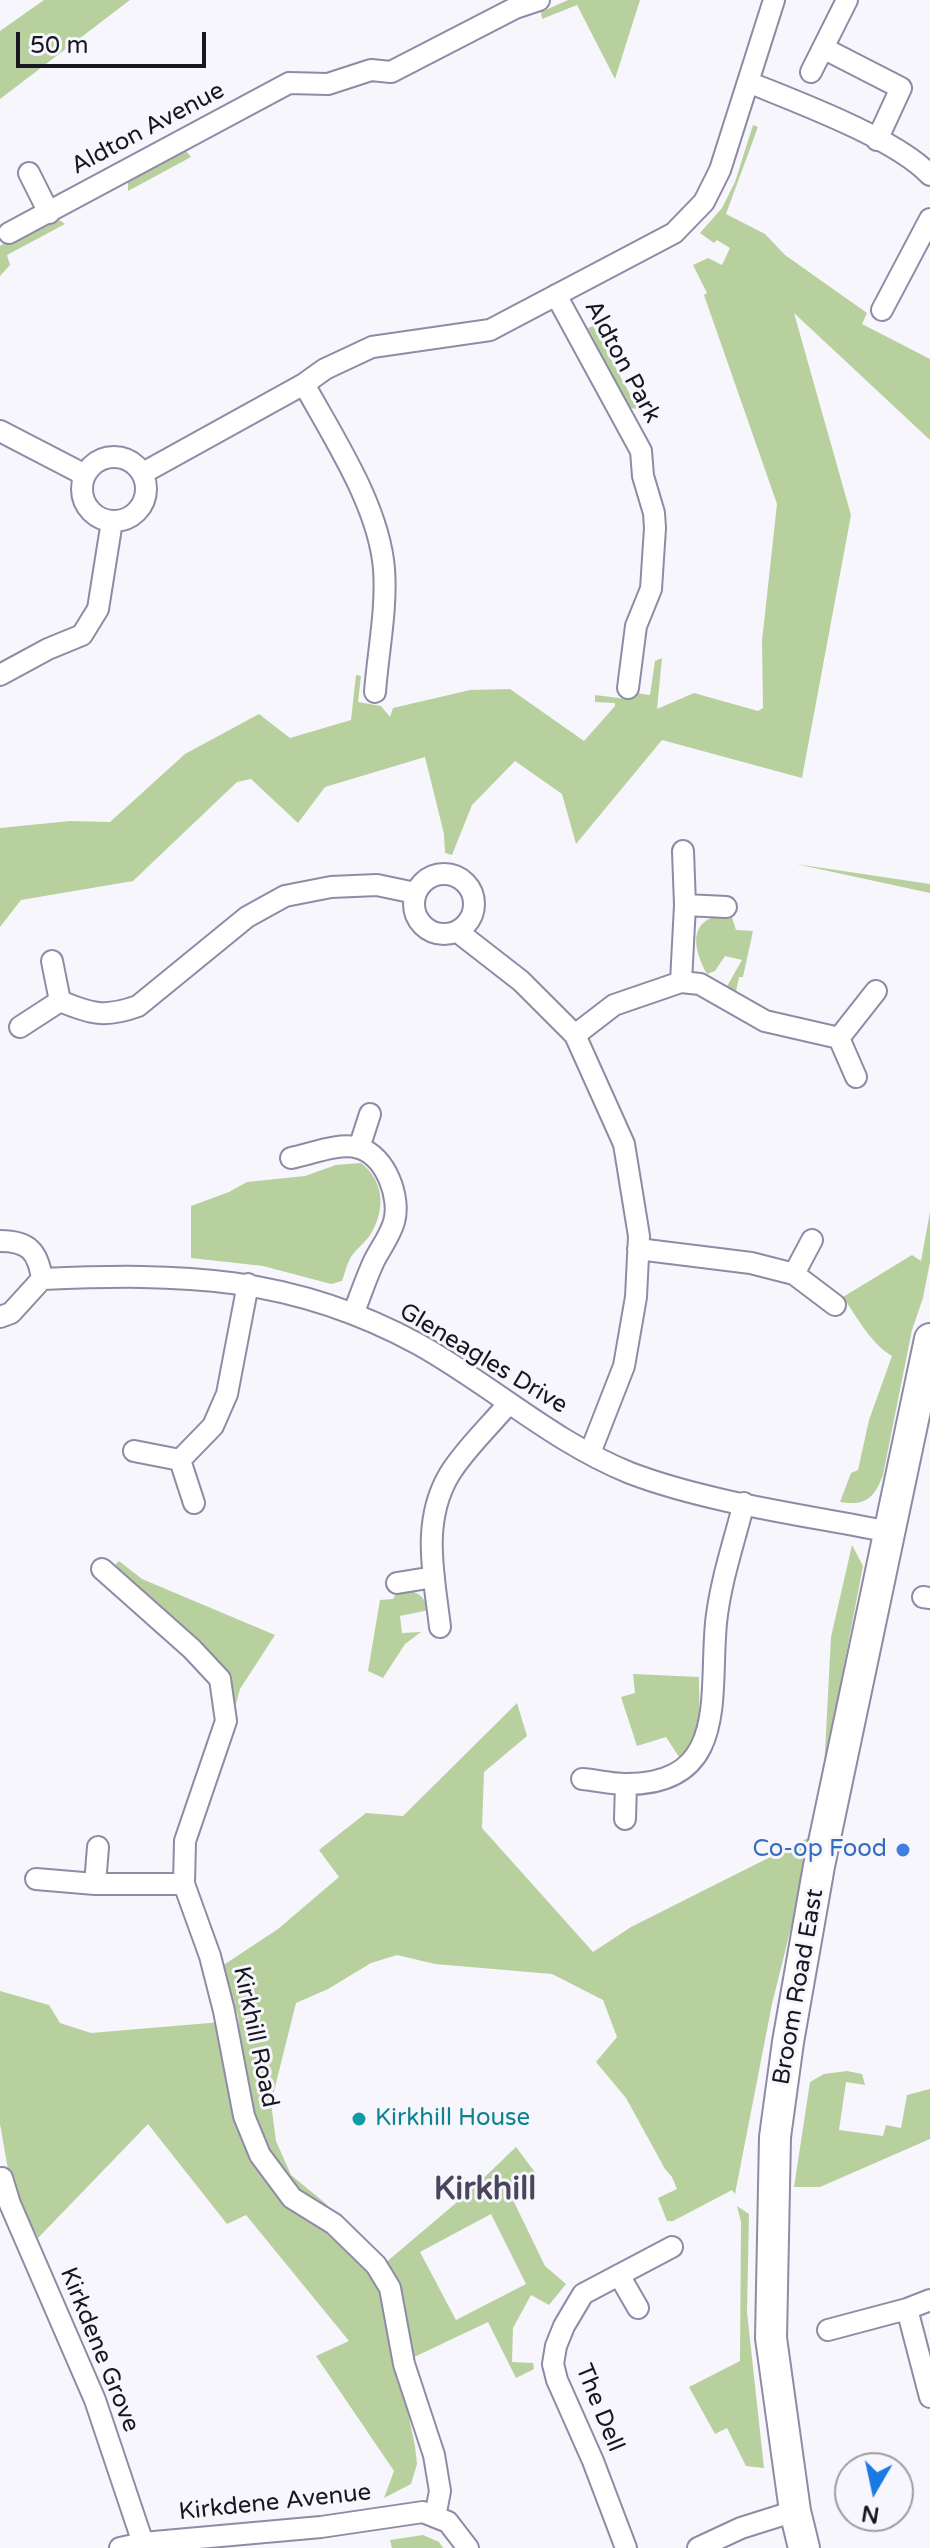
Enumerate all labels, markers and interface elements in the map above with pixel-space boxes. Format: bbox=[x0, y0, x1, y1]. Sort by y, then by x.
scale bar bbox=[20, 16, 210, 66]
text: 50 m bbox=[30, 31, 88, 60]
street label: Aldton Avenue bbox=[67, 77, 229, 181]
street label: Aldton Park bbox=[578, 296, 666, 428]
street label: Gleneagles Drive bbox=[394, 1297, 572, 1421]
place label: Co-op Food bbox=[752, 1836, 887, 1864]
marker: Co-op Food bbox=[894, 1841, 912, 1859]
street label: Broom Road East bbox=[768, 1887, 830, 2087]
street label: Kirkhill Road bbox=[226, 1964, 284, 2110]
place label: Kirkhill House bbox=[375, 2105, 530, 2133]
marker: Kirkhill House bbox=[350, 2110, 368, 2128]
district label: Kirkhill bbox=[434, 2172, 536, 2210]
street label: Kirkdene Grove bbox=[53, 2264, 145, 2436]
street label: The Dell bbox=[568, 2360, 630, 2456]
north arrow bbox=[834, 2452, 914, 2532]
street label: Kirkdene Avenue bbox=[177, 2479, 373, 2527]
text: N bbox=[860, 2500, 881, 2528]

